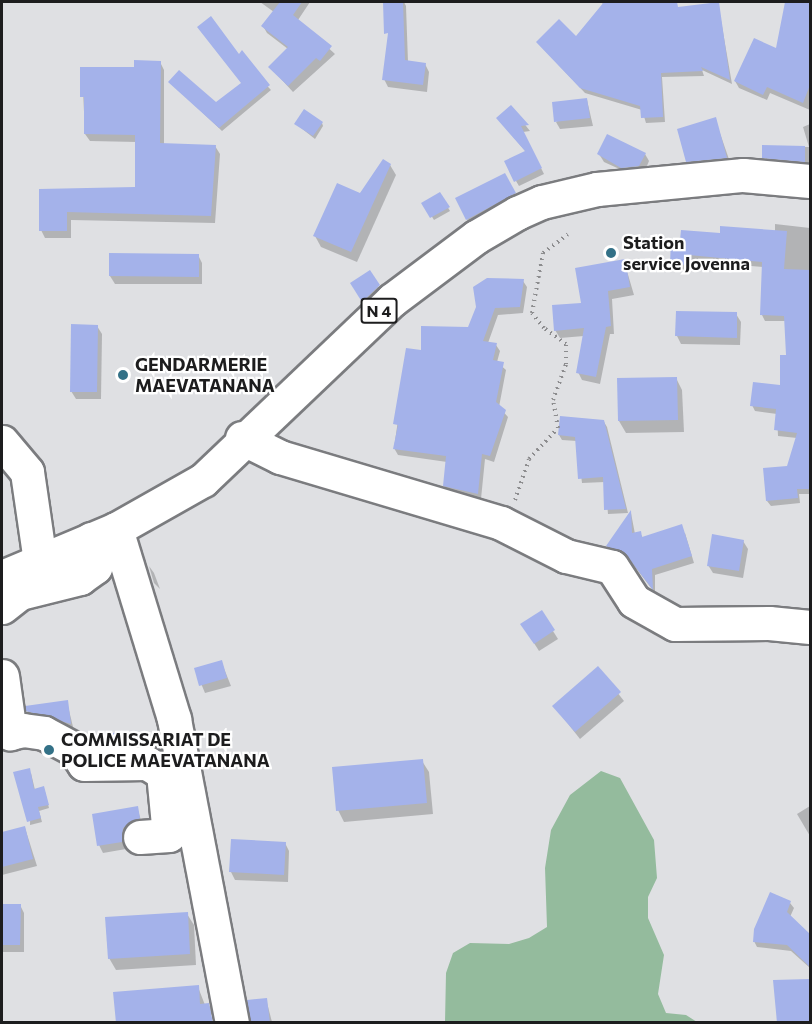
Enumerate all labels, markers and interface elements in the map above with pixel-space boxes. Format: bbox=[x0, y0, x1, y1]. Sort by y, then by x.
place label: Station service Jovenna bbox=[623, 232, 750, 274]
marker: Station service Jovenna bbox=[604, 246, 618, 260]
road number: N 4 bbox=[360, 298, 398, 324]
place label: GENDARMERIE MAEVATANANA bbox=[135, 354, 275, 397]
marker: GENDARMERIE MAEVATANANA bbox=[116, 368, 130, 382]
place label: COMMISSARIAT DE POLICE MAEVATANANA bbox=[61, 729, 270, 771]
marker: COMMISSARIAT DE POLICE MAEVATANANA bbox=[42, 743, 56, 757]

